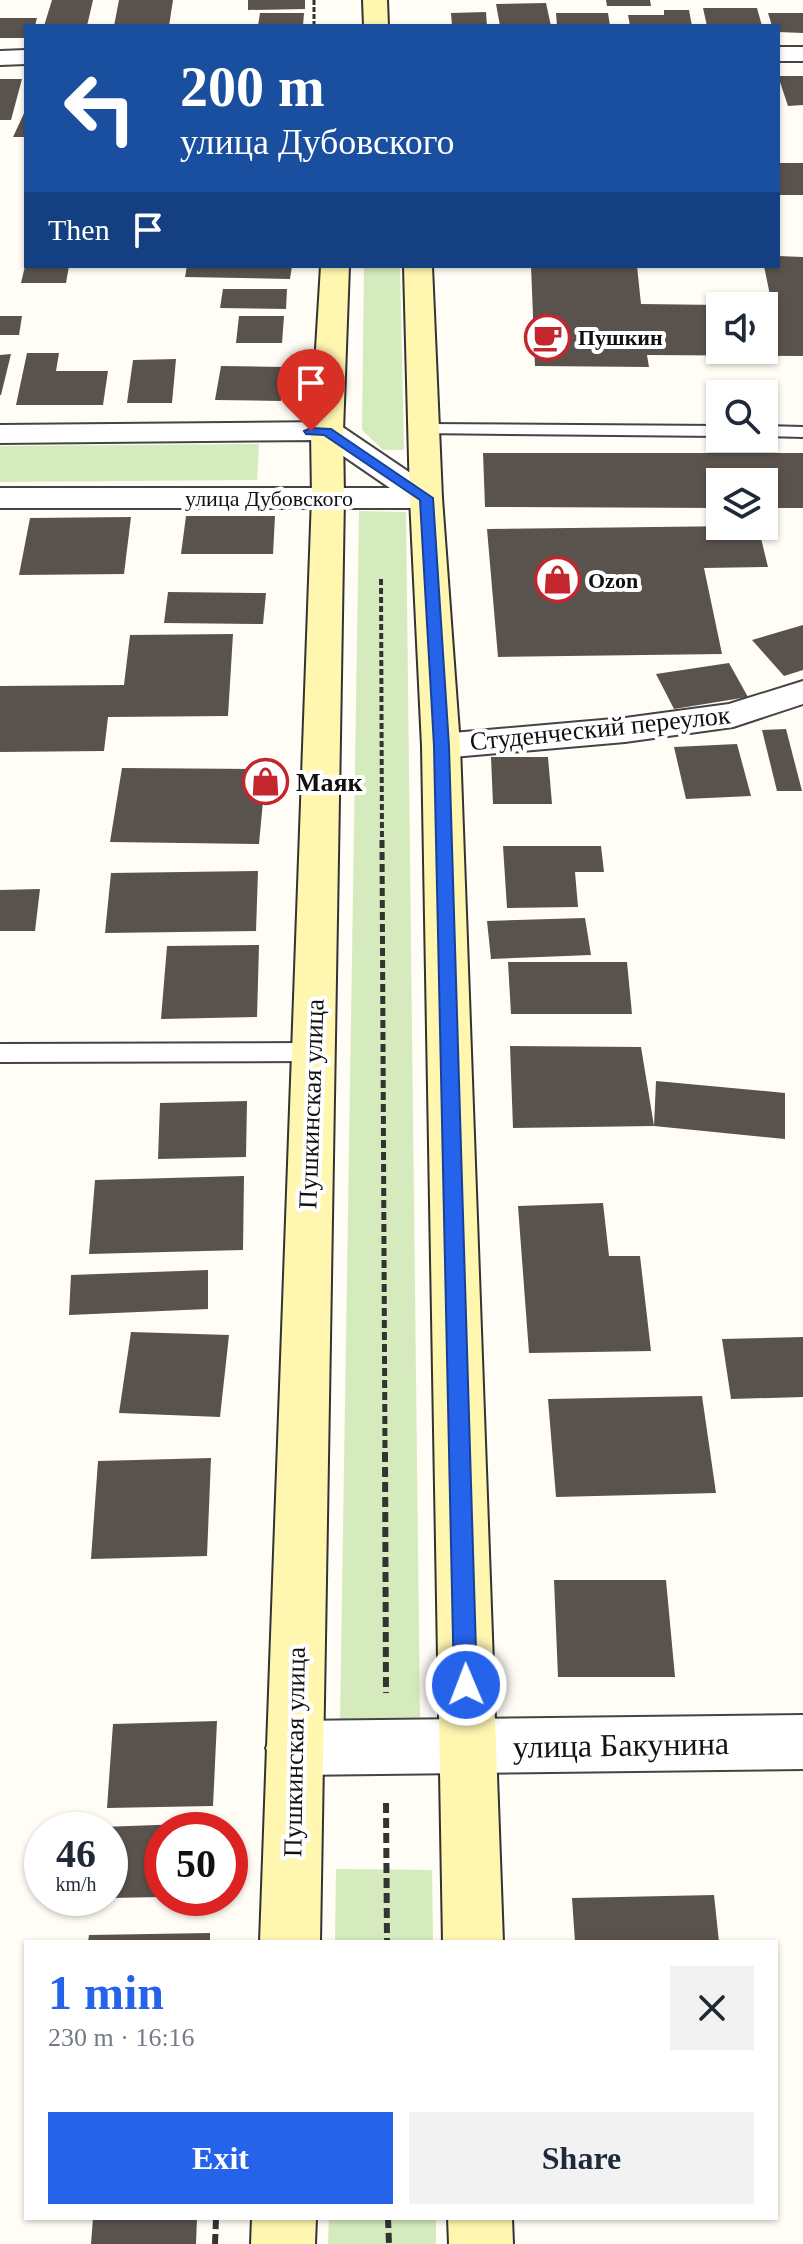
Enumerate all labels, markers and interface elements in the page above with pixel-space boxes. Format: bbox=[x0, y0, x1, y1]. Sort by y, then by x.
icon: left bbox=[48, 56, 152, 160]
text: 200 m bbox=[180, 56, 325, 118]
text: улица Дубовского bbox=[180, 122, 455, 162]
icon: arrive bbox=[126, 208, 170, 252]
text: Then bbox=[48, 213, 110, 246]
map controls bbox=[706, 292, 778, 540]
button: sound bbox=[706, 292, 778, 364]
cafe icon: Пушкин bbox=[523, 313, 571, 361]
place label: Пушкин bbox=[578, 325, 663, 350]
pin bbox=[277, 349, 345, 431]
icon: arrive bbox=[289, 361, 333, 405]
button: search bbox=[706, 380, 778, 452]
button: layers bbox=[706, 468, 778, 540]
street label: улица Дубовского bbox=[185, 486, 353, 511]
shop icon: Ozon bbox=[533, 556, 581, 604]
place label: Ozon bbox=[588, 568, 638, 593]
street label: Студенческий переулок bbox=[468, 700, 732, 757]
shop icon: Маяк bbox=[241, 758, 289, 806]
place label: Маяк bbox=[296, 768, 363, 797]
street label: Пушкинская улица bbox=[293, 998, 330, 1210]
position arrow bbox=[424, 1643, 508, 1727]
street label: Пушкинская улица bbox=[278, 1646, 311, 1857]
street label: улица Бакунина bbox=[513, 1725, 729, 1765]
speed limit sign: 50 bbox=[144, 1812, 248, 1916]
text: 46 bbox=[56, 1831, 96, 1876]
text: km/h bbox=[55, 1873, 97, 1895]
text: 1 min bbox=[48, 1966, 164, 2019]
button: close bbox=[670, 1966, 754, 2050]
text: 230 m · 16:16 bbox=[48, 2023, 195, 2052]
button: Exit bbox=[48, 2112, 393, 2204]
button: Share bbox=[409, 2112, 754, 2204]

